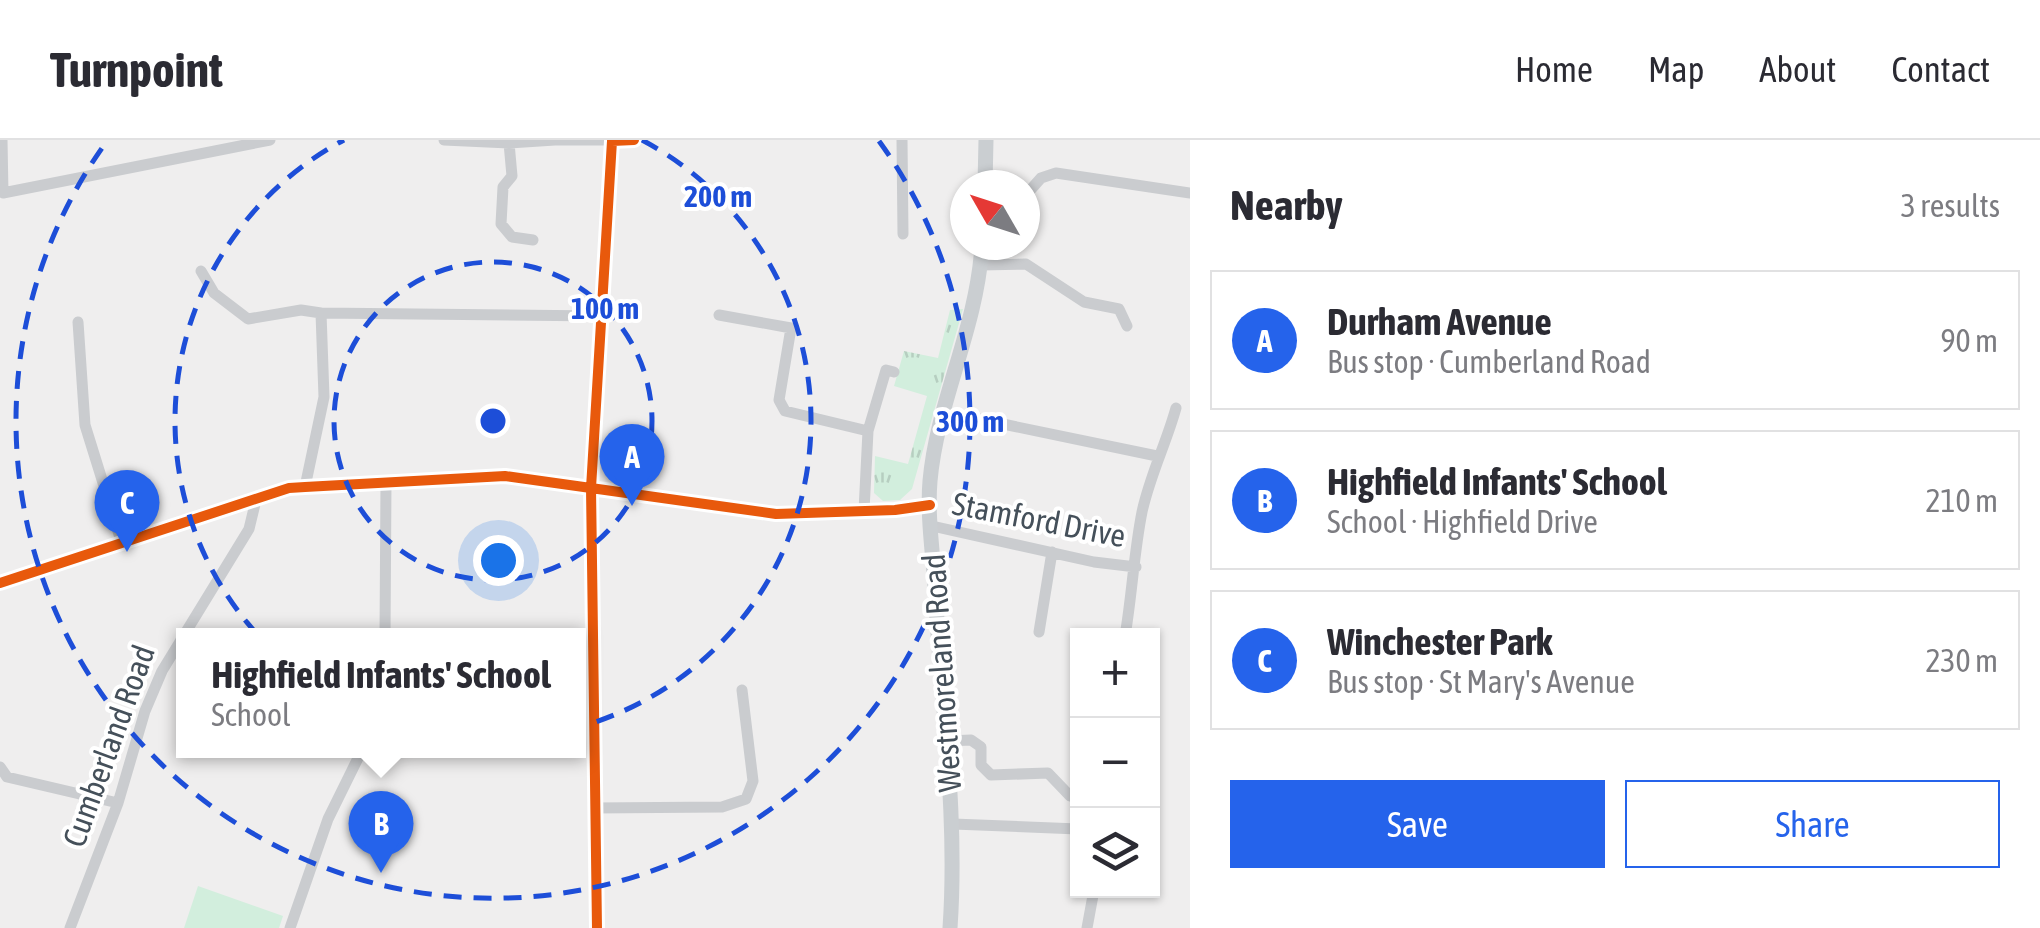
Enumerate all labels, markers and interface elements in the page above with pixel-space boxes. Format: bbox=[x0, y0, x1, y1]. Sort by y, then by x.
text: Turnpoint bbox=[50, 42, 223, 97]
text: Home bbox=[1515, 49, 1593, 89]
text: Map bbox=[1648, 49, 1704, 89]
text: About bbox=[1759, 49, 1836, 89]
text: Contact bbox=[1891, 49, 1990, 89]
north arrow bbox=[950, 170, 1040, 260]
text: 200 m bbox=[684, 179, 752, 213]
text: Nearby bbox=[1230, 181, 1343, 229]
text: 3 results bbox=[1901, 187, 2000, 224]
text: 100 m bbox=[571, 291, 639, 325]
text: Durham Avenue bbox=[1327, 300, 1552, 343]
text: A bbox=[1257, 322, 1272, 359]
text: 90 m bbox=[1940, 322, 1998, 359]
text: Bus stop · Cumberland Road bbox=[1327, 343, 1651, 380]
centre of rings bbox=[475, 403, 511, 439]
text: 300 m bbox=[936, 404, 1004, 438]
pin: A bbox=[600, 424, 664, 506]
text: Highfield Infants' School bbox=[1327, 460, 1667, 503]
pin: C bbox=[94, 470, 160, 552]
text: B bbox=[1257, 482, 1272, 519]
text: 210 m bbox=[1925, 482, 1998, 519]
street label: Stamford Drive bbox=[949, 485, 1129, 554]
text: School · Highfield Drive bbox=[1327, 503, 1598, 540]
your location bbox=[473, 535, 524, 586]
street label: Westmoreland Road bbox=[915, 553, 968, 793]
text: Winchester Park bbox=[1327, 620, 1553, 663]
popup bbox=[176, 628, 586, 758]
map controls bbox=[1070, 628, 1160, 898]
button: + bbox=[1070, 628, 1160, 718]
street label: Cumberland Road bbox=[55, 640, 162, 852]
text: C bbox=[1257, 642, 1272, 679]
text: 230 m bbox=[1925, 642, 1998, 679]
text: Highfield Infants' School bbox=[211, 653, 551, 696]
text: Bus stop · St Mary's Avenue bbox=[1327, 663, 1635, 700]
text: School bbox=[211, 696, 291, 733]
button: − bbox=[1070, 718, 1160, 808]
button: Save bbox=[1230, 780, 1605, 868]
button: Share bbox=[1625, 780, 2000, 868]
pin: B bbox=[348, 790, 414, 873]
button: layers bbox=[1070, 808, 1160, 898]

